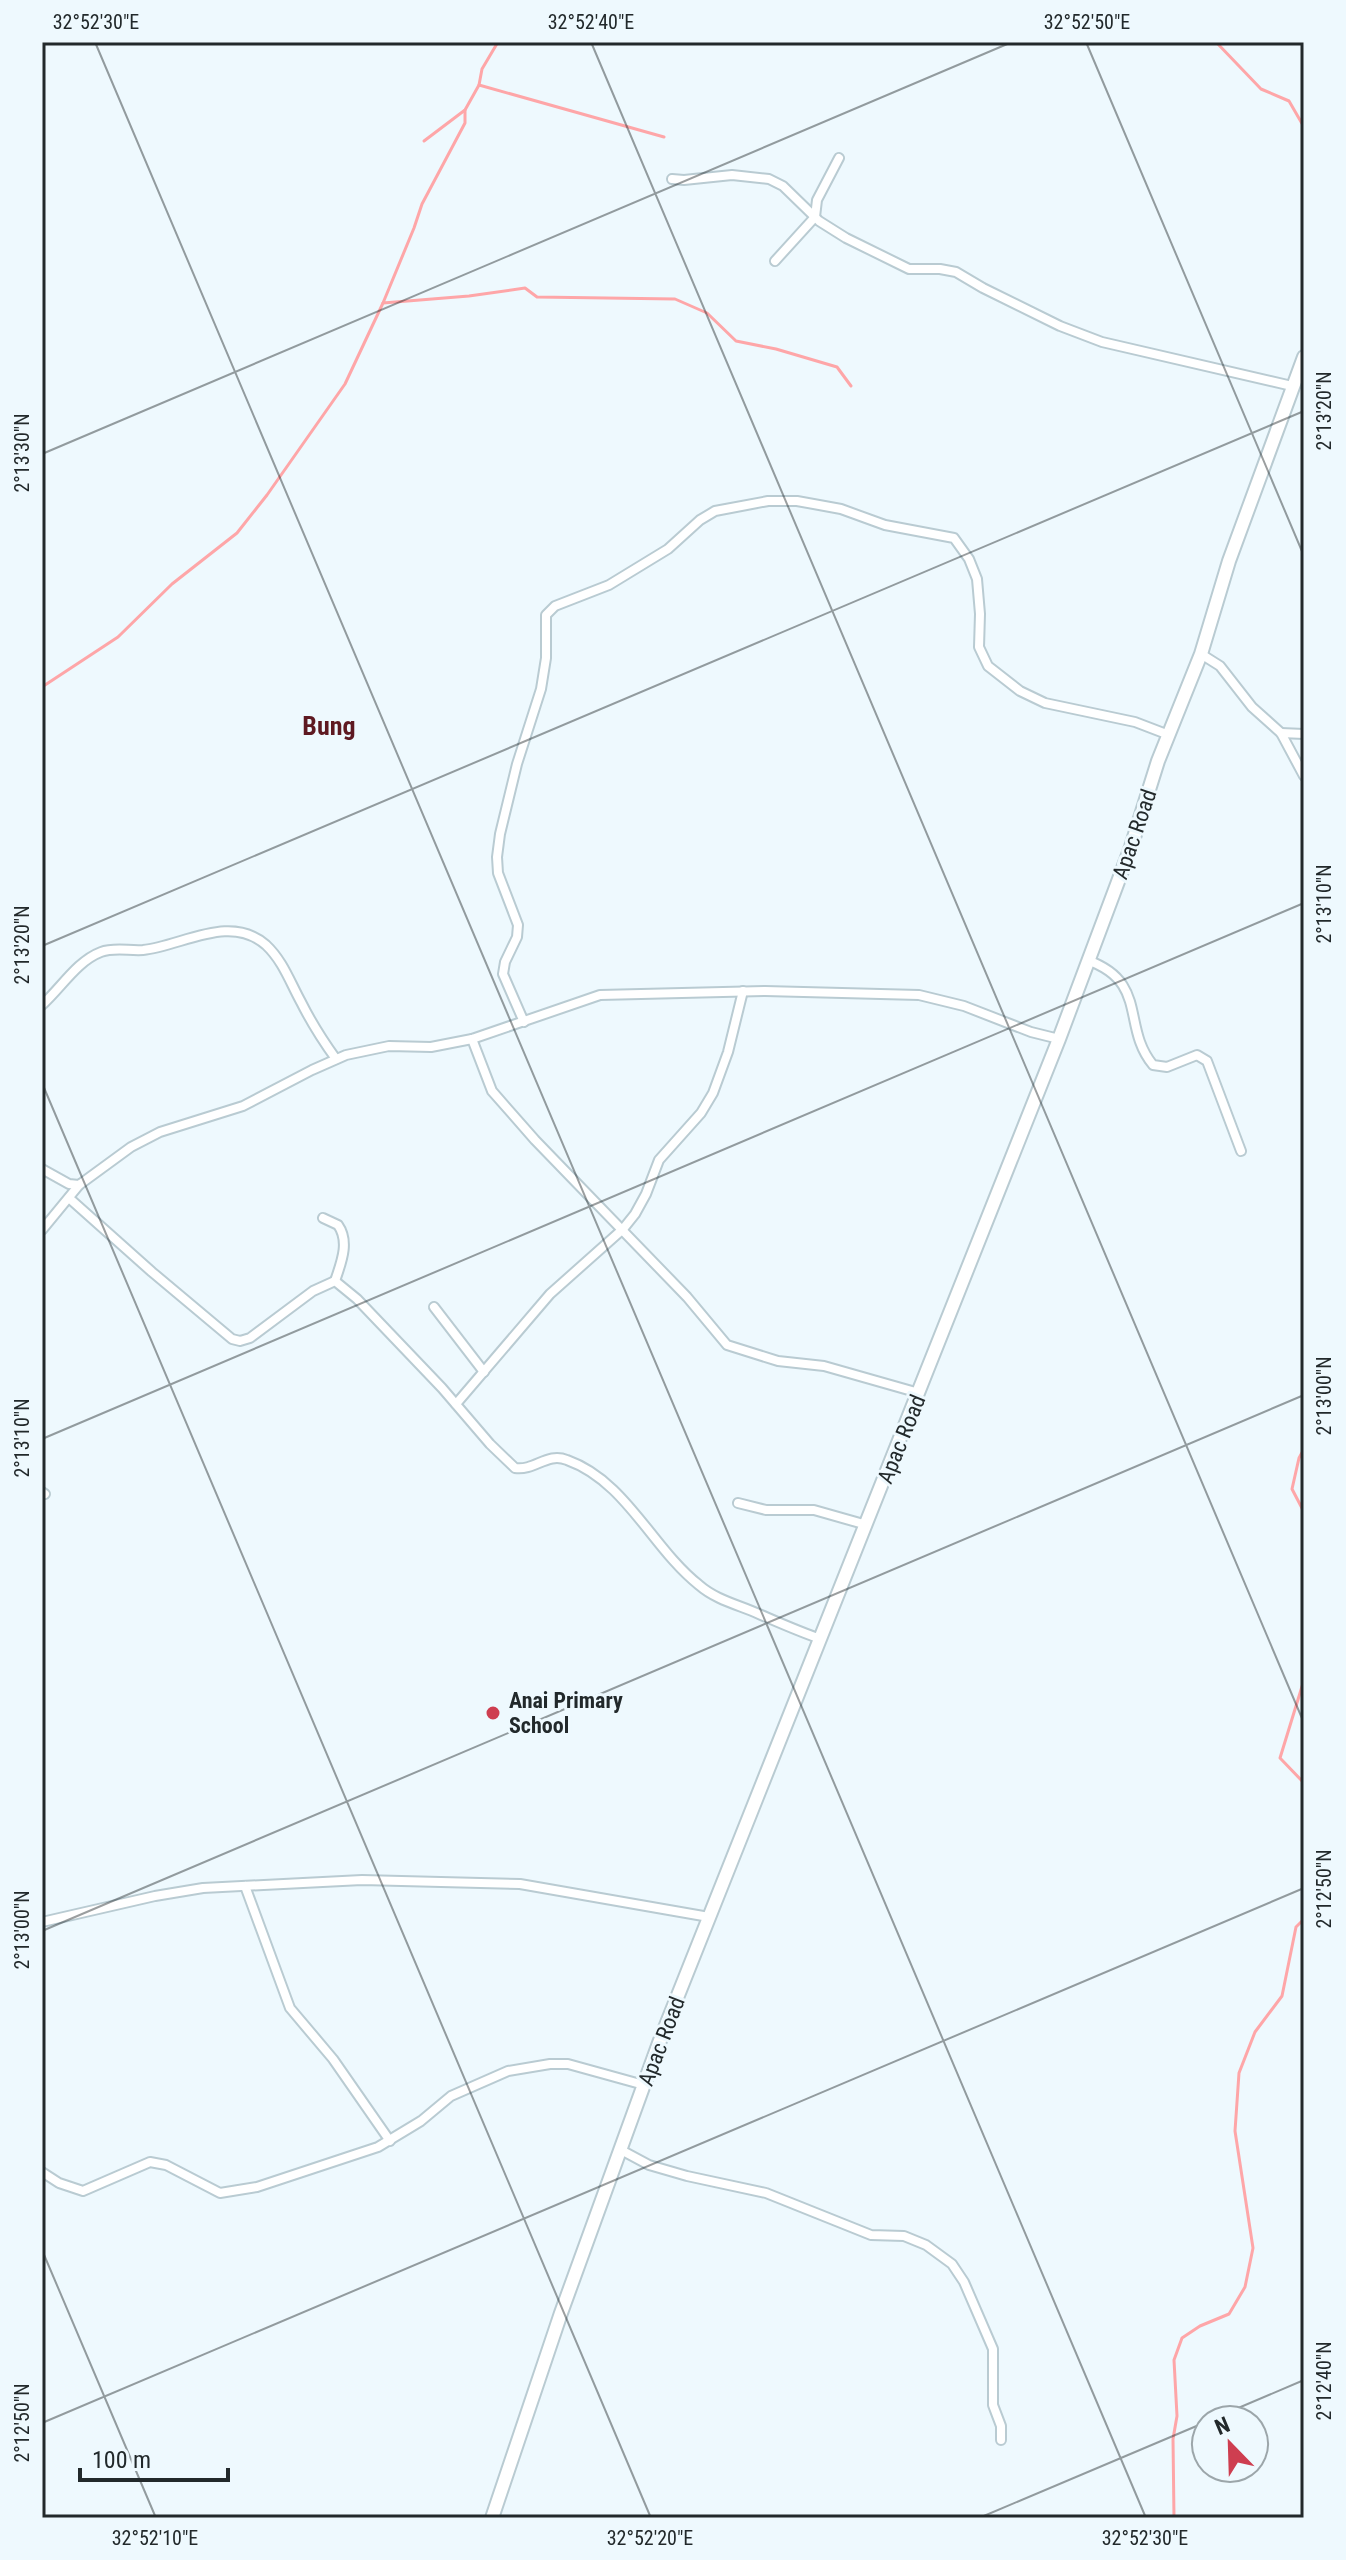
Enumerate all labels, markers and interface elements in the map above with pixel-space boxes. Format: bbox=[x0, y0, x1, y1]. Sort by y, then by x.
text: 32°52'30"E bbox=[53, 10, 139, 34]
text: 32°52'40"E bbox=[548, 10, 634, 34]
text: 32°52'50"E bbox=[1044, 10, 1130, 34]
text: 2°13'20"N bbox=[1312, 371, 1336, 451]
text: 2°13'30"N bbox=[10, 413, 34, 493]
district label: Bung bbox=[302, 711, 356, 741]
street label: Apac Road bbox=[1107, 786, 1162, 882]
text: 2°13'10"N bbox=[1312, 864, 1336, 944]
text: 2°13'20"N bbox=[10, 905, 34, 985]
text: 2°13'00"N bbox=[1312, 1356, 1336, 1436]
street label: Apac Road bbox=[872, 1391, 931, 1487]
text: 2°13'10"N bbox=[10, 1398, 34, 1478]
place label: Anai Primary School bbox=[509, 1688, 623, 1738]
marker: Anai Primary School bbox=[484, 1704, 502, 1722]
text: 2°12'50"N bbox=[1312, 1849, 1336, 1929]
text: 2°13'00"N bbox=[10, 1890, 34, 1970]
street label: Apac Road bbox=[633, 1993, 690, 2089]
text: 2°12'40"N bbox=[1312, 2341, 1336, 2421]
text: 2°12'50"N bbox=[10, 2383, 34, 2463]
north arrow bbox=[1190, 2404, 1270, 2484]
text: N bbox=[1211, 2412, 1233, 2440]
scale bar bbox=[80, 2432, 228, 2482]
text: 100 m bbox=[92, 2446, 151, 2474]
text: 32°52'10"E bbox=[112, 2526, 198, 2550]
text: 32°52'20"E bbox=[607, 2526, 693, 2550]
text: 32°52'30"E bbox=[1102, 2526, 1188, 2550]

